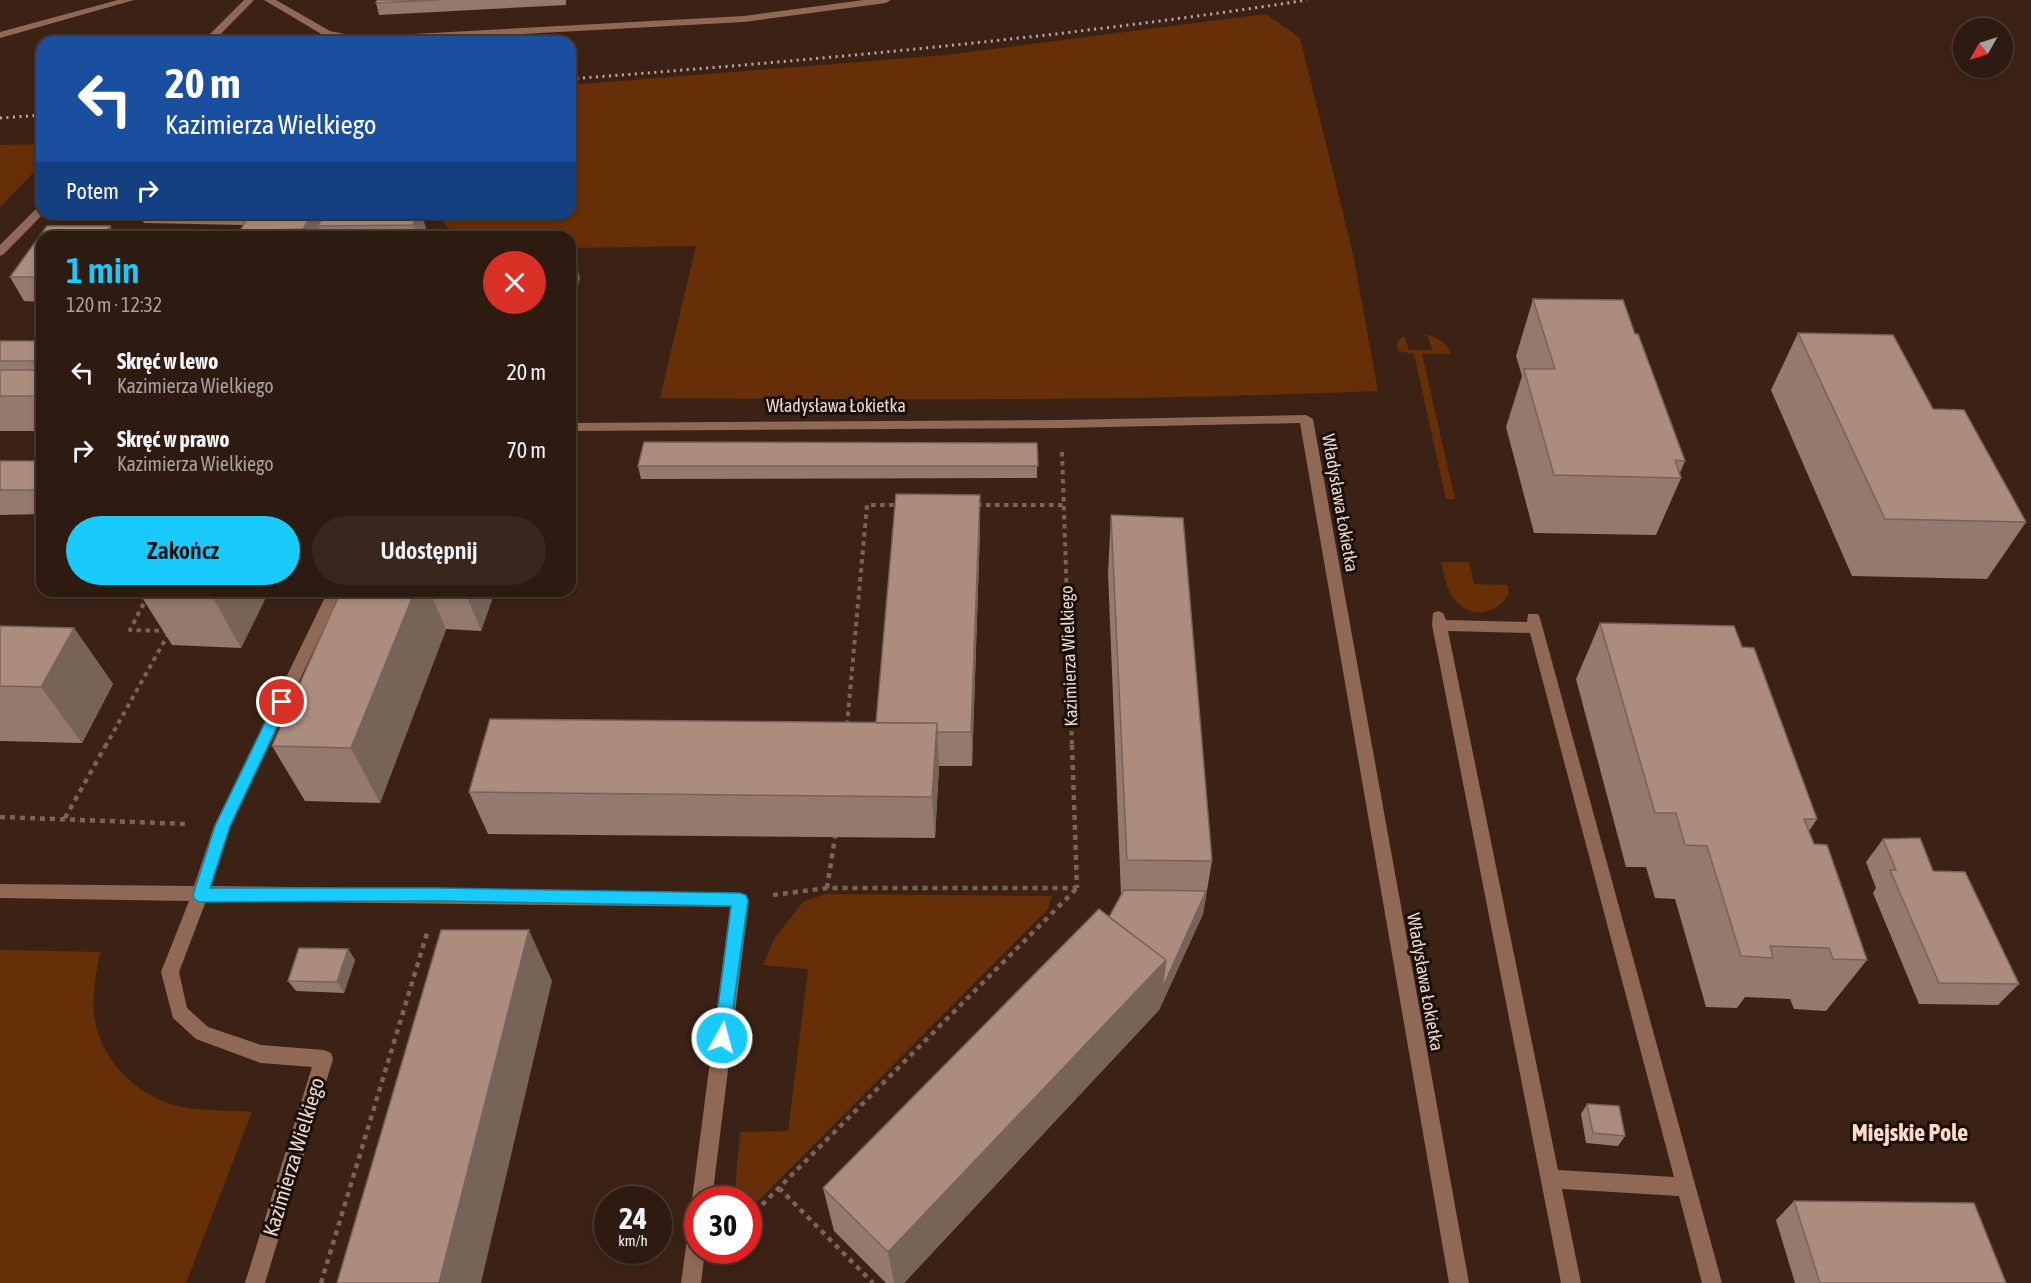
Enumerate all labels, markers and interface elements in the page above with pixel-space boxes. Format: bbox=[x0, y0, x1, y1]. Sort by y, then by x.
north arrow bbox=[1953, 18, 2013, 78]
map controls bbox=[1953, 18, 2013, 78]
text: 20 m bbox=[165, 59, 240, 107]
icon: left bbox=[66, 60, 144, 138]
text: Kazimierza Wielkiego bbox=[165, 109, 377, 140]
icon: right bbox=[131, 174, 164, 207]
text: Potem bbox=[66, 178, 119, 204]
text: 1 min bbox=[66, 249, 140, 291]
button: close bbox=[483, 251, 546, 314]
text: 120 m · 12:32 bbox=[66, 293, 162, 316]
text: Skręć w lewo bbox=[117, 348, 218, 374]
icon: left bbox=[66, 356, 99, 389]
text: 20 m bbox=[506, 359, 546, 385]
text: Kazimierza Wielkiego bbox=[117, 374, 274, 397]
street label: Władysława Łokietka bbox=[766, 395, 906, 416]
text: Skręć w prawo bbox=[117, 426, 230, 452]
street label: Władysława Łokietka bbox=[1318, 432, 1363, 573]
icon: right bbox=[66, 434, 99, 467]
text: 70 m bbox=[506, 437, 546, 463]
text: Kazimierza Wielkiego bbox=[117, 452, 274, 475]
button: Zakończ bbox=[66, 516, 300, 585]
button: Udostępnij bbox=[312, 516, 546, 585]
street label: Kazimierza Wielkiego bbox=[1056, 585, 1081, 727]
pin bbox=[256, 676, 307, 727]
icon: arrive bbox=[265, 685, 298, 718]
street label: Władysława Łokietka bbox=[1403, 911, 1448, 1052]
position arrow bbox=[690, 1006, 754, 1070]
street label: Kazimierza Wielkiego bbox=[258, 1075, 329, 1239]
district label: Miejskie Pole bbox=[1852, 1119, 1968, 1146]
speed limit sign: 30 bbox=[684, 1186, 762, 1264]
text: 24 bbox=[619, 1201, 647, 1235]
text: km/h bbox=[618, 1232, 648, 1249]

